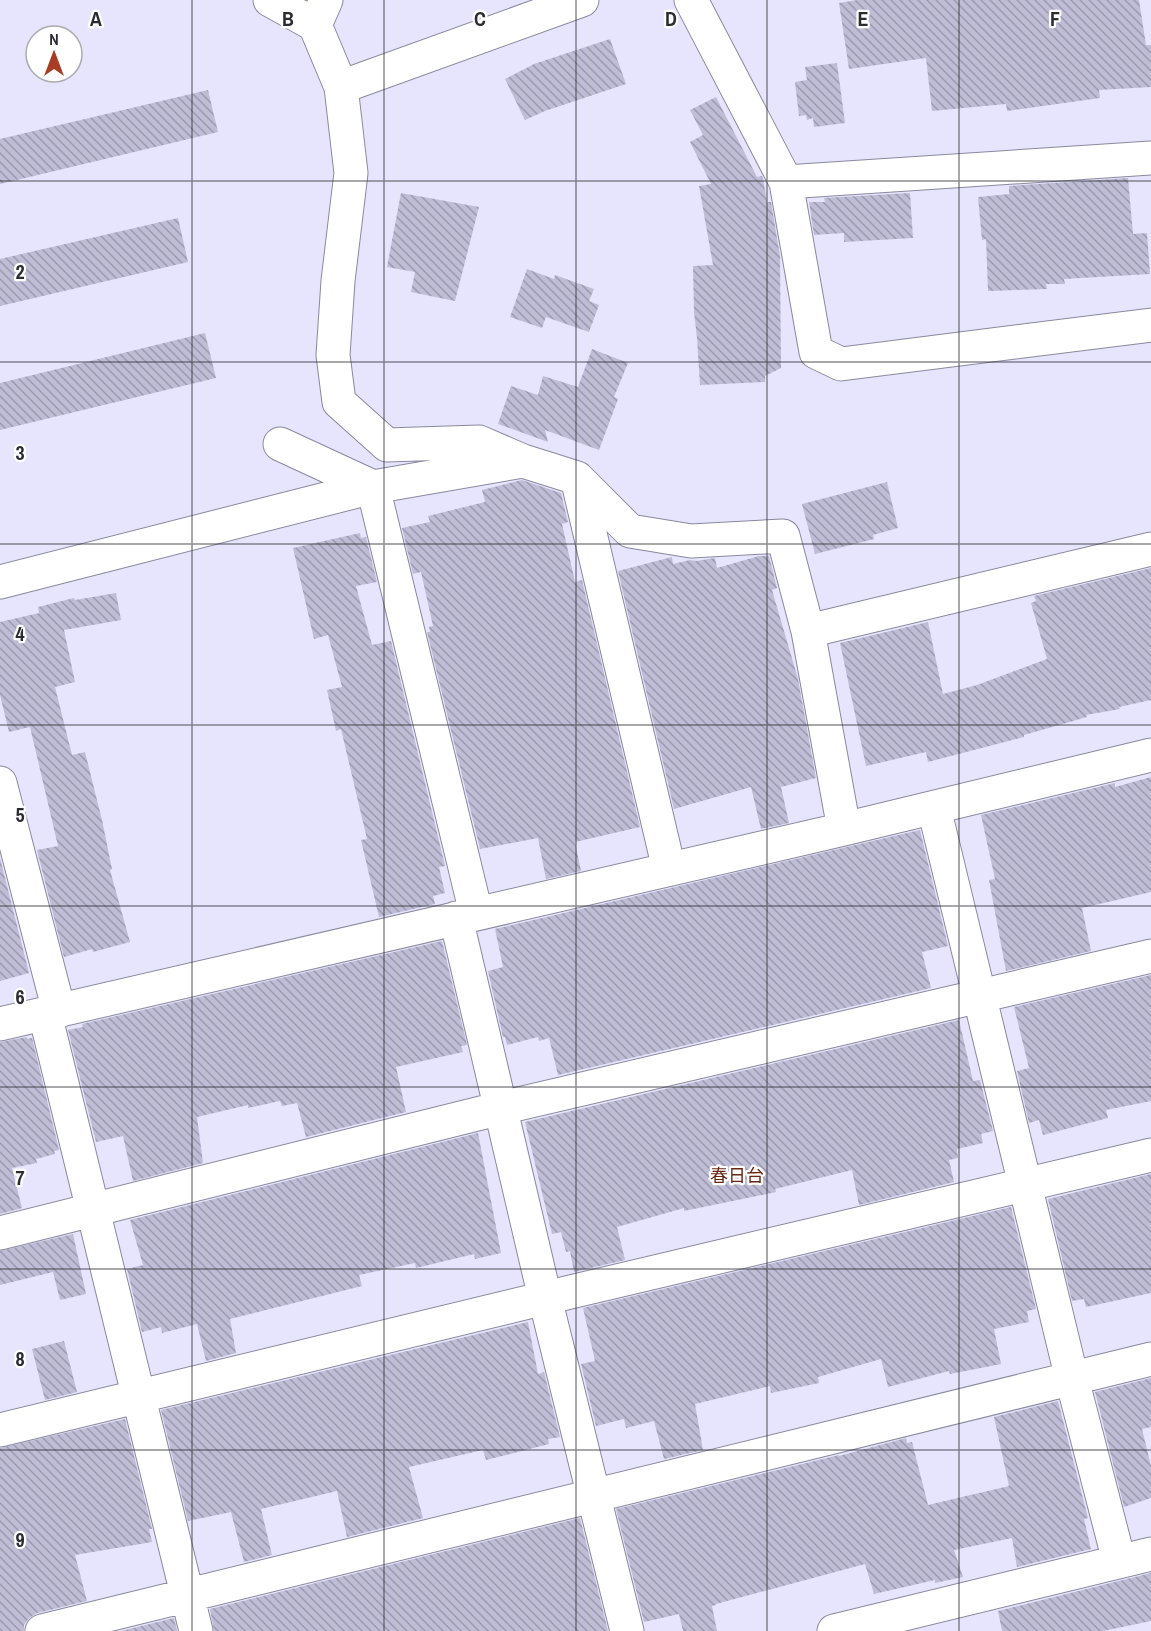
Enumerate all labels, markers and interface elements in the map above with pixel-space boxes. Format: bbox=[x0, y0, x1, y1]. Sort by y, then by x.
text: A bbox=[90, 5, 102, 32]
text: B bbox=[282, 5, 294, 32]
text: C bbox=[474, 5, 486, 32]
text: D bbox=[665, 5, 677, 32]
text: E bbox=[858, 5, 869, 32]
text: F bbox=[1050, 5, 1060, 32]
north arrow bbox=[24, 24, 84, 84]
text: N bbox=[49, 28, 59, 50]
text: 2 bbox=[15, 258, 25, 285]
text: 3 bbox=[15, 439, 25, 466]
text: 4 bbox=[15, 620, 25, 647]
text: 5 bbox=[15, 801, 25, 828]
text: 6 bbox=[15, 983, 25, 1010]
district label: 春日台 bbox=[710, 1163, 764, 1188]
text: 7 bbox=[15, 1164, 25, 1191]
text: 8 bbox=[15, 1345, 25, 1372]
text: 9 bbox=[15, 1526, 25, 1553]

